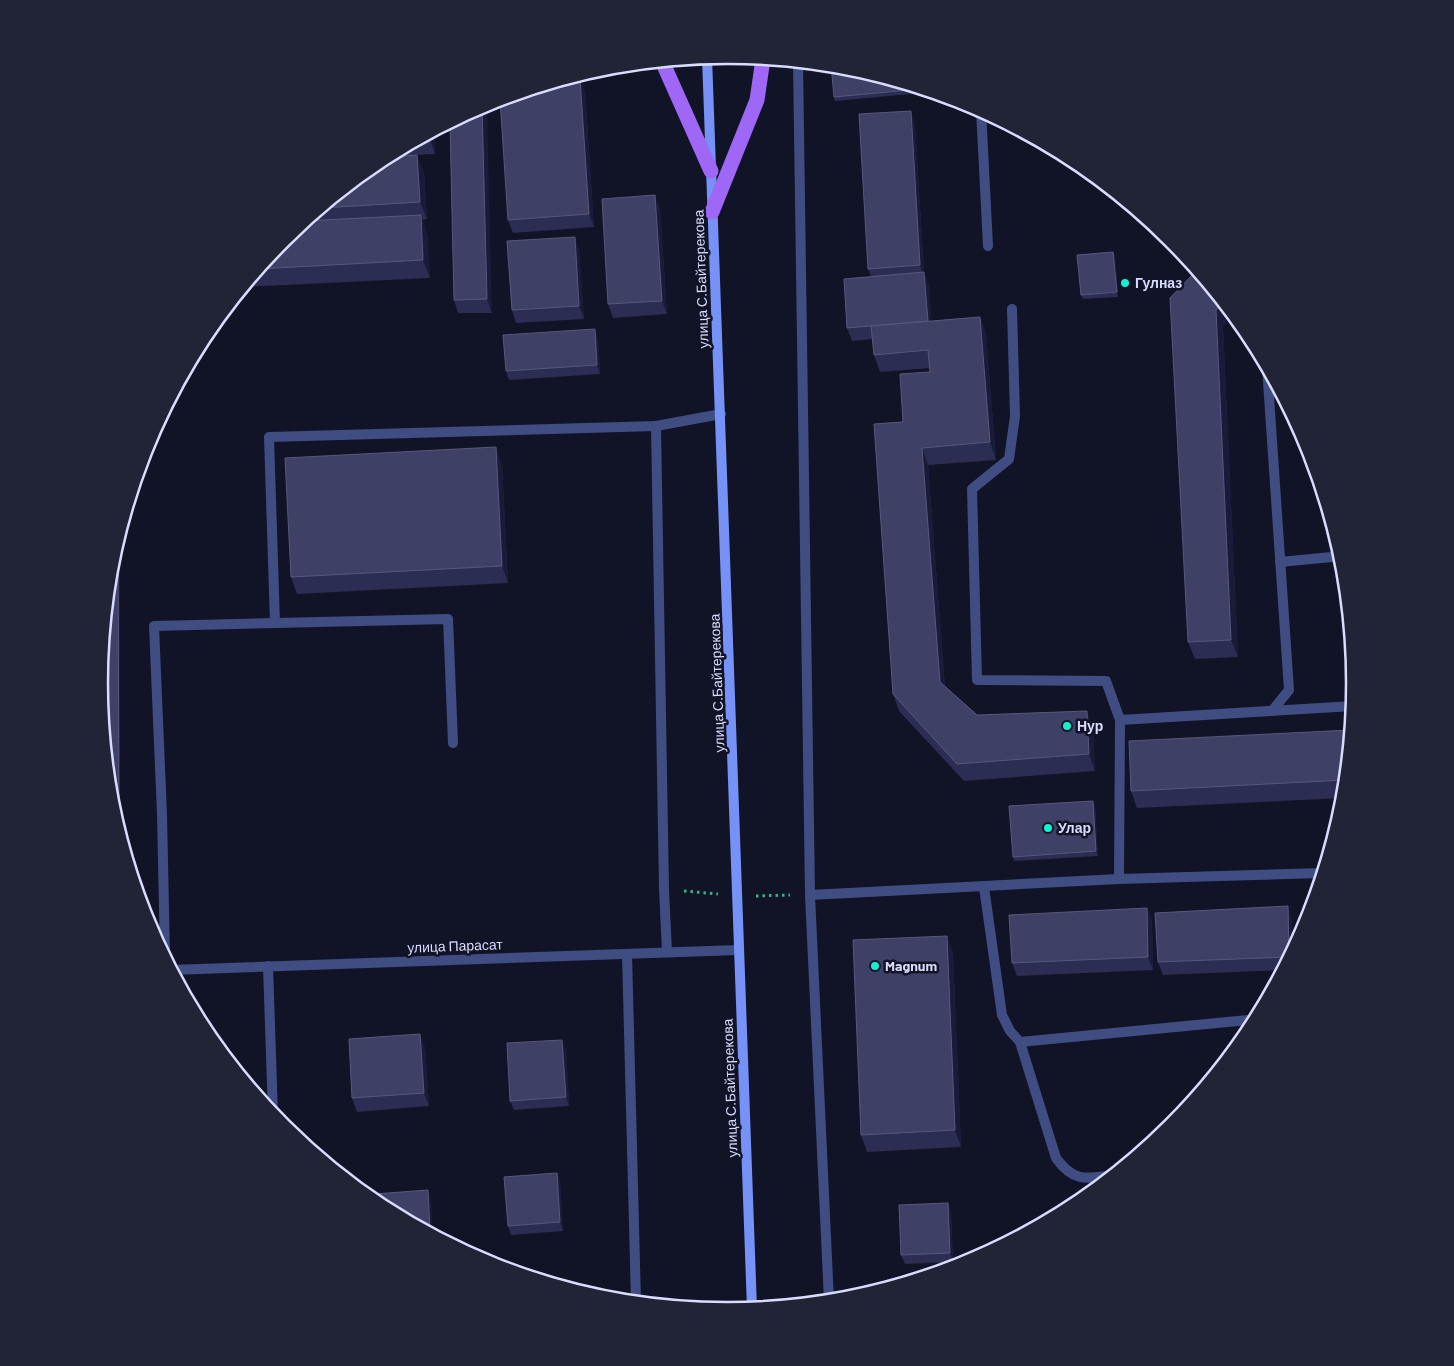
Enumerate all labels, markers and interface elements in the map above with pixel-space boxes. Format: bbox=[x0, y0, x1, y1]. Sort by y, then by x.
street label: улица С.Байтерекова bbox=[690, 209, 711, 349]
place label: Гулназ bbox=[1135, 274, 1182, 291]
marker: Гулназ bbox=[1119, 277, 1131, 289]
street label: улица С.Байтерекова bbox=[706, 613, 727, 753]
place label: Нур bbox=[1077, 717, 1103, 734]
marker: Нур bbox=[1061, 720, 1073, 732]
place label: Улар bbox=[1058, 819, 1091, 836]
marker: Улар bbox=[1042, 822, 1054, 834]
street label: улица Парасат bbox=[407, 935, 504, 956]
place label: Magnum bbox=[885, 957, 937, 974]
marker: Magnum bbox=[869, 960, 881, 972]
street label: улица С.Байтерекова bbox=[719, 1018, 740, 1158]

